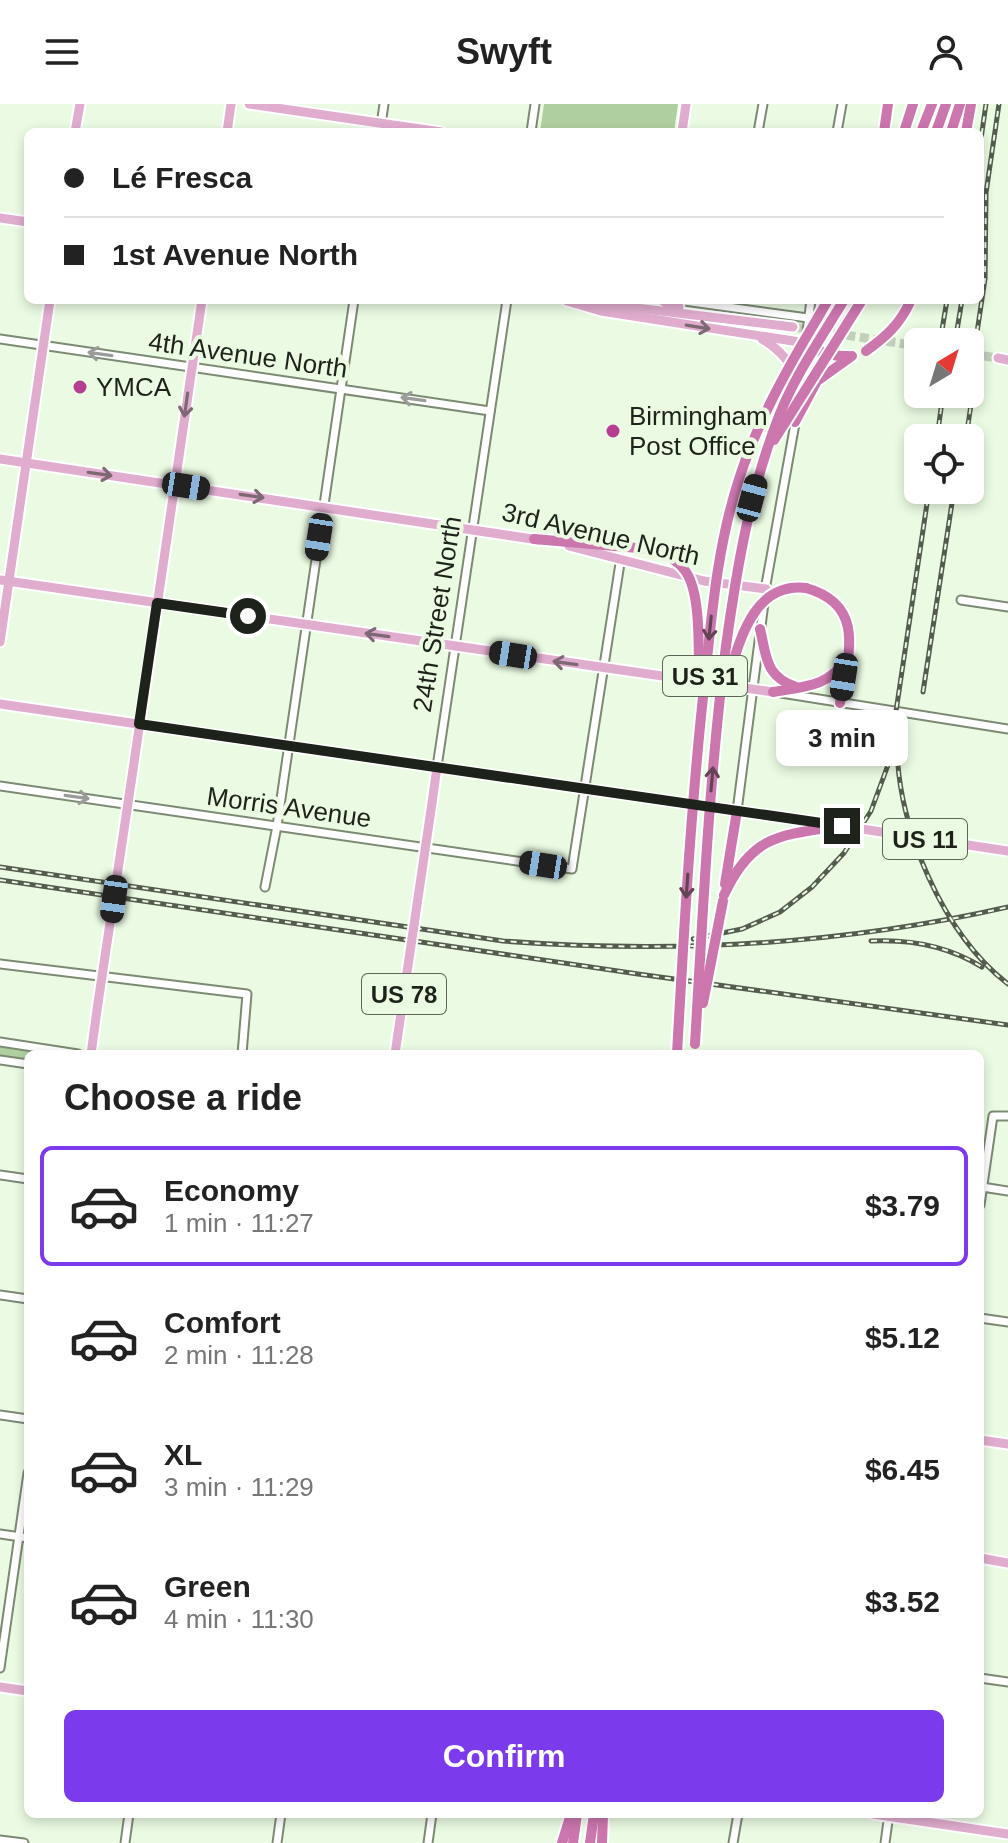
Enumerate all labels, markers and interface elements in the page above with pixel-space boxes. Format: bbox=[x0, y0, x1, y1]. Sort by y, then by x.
icon: menu bbox=[40, 30, 84, 74]
icon: person bbox=[924, 30, 968, 74]
text: Swyft bbox=[456, 31, 552, 72]
text: Lé Fresca bbox=[112, 161, 252, 194]
text: 1st Avenue North bbox=[112, 238, 358, 271]
one-way arrow bbox=[685, 320, 710, 335]
street label: 4th Avenue North bbox=[147, 326, 349, 384]
north arrow bbox=[904, 328, 984, 408]
map controls bbox=[904, 328, 984, 504]
one-way arrow bbox=[88, 346, 113, 361]
place label: YMCA bbox=[96, 372, 172, 402]
marker: YMCA bbox=[71, 378, 89, 396]
one-way arrow bbox=[401, 391, 426, 406]
one-way arrow bbox=[178, 392, 193, 417]
place label: Birmingham Post Office bbox=[629, 401, 768, 461]
marker: Birmingham Post Office bbox=[604, 422, 622, 440]
button: locate bbox=[904, 424, 984, 504]
one-way arrow bbox=[87, 467, 113, 482]
car bbox=[160, 470, 212, 502]
car bbox=[734, 472, 770, 524]
one-way arrow bbox=[239, 489, 264, 504]
street label: 3rd Avenue North bbox=[499, 497, 703, 571]
car bbox=[303, 511, 335, 563]
street label: 24th Street North bbox=[407, 514, 467, 714]
route start bbox=[230, 598, 266, 634]
one-way arrow bbox=[703, 614, 718, 640]
one-way arrow bbox=[365, 627, 390, 642]
car bbox=[487, 639, 539, 671]
car bbox=[828, 651, 860, 703]
one-way arrow bbox=[553, 655, 578, 670]
road number: US 31 bbox=[663, 656, 747, 696]
callout: 3 min bbox=[776, 710, 908, 766]
text: 3 min bbox=[808, 723, 876, 753]
one-way arrow bbox=[705, 767, 720, 793]
street label: Morris Avenue bbox=[205, 781, 373, 833]
one-way arrow bbox=[64, 790, 89, 805]
route end bbox=[824, 808, 860, 844]
road number: US 11 bbox=[883, 819, 967, 859]
car bbox=[517, 849, 569, 881]
one-way arrow bbox=[679, 872, 694, 899]
car bbox=[99, 874, 129, 924]
road number: US 78 bbox=[362, 974, 446, 1014]
text: Choose a ride bbox=[64, 1077, 302, 1118]
icon: car bbox=[68, 1170, 140, 1242]
text: Economy bbox=[164, 1174, 299, 1207]
text: $3.79 bbox=[865, 1189, 940, 1222]
text: 1 min · 11:27 bbox=[164, 1208, 314, 1238]
icon: car bbox=[68, 1302, 140, 1374]
text: Comfort bbox=[164, 1306, 281, 1339]
text: $5.12 bbox=[865, 1321, 940, 1354]
text: 2 min · 11:28 bbox=[164, 1340, 314, 1370]
icon: car bbox=[68, 1434, 140, 1506]
text: XL bbox=[164, 1438, 202, 1471]
text: $6.45 bbox=[865, 1453, 940, 1486]
text: 3 min · 11:29 bbox=[164, 1472, 314, 1502]
icon: car bbox=[68, 1566, 140, 1638]
text: Green bbox=[164, 1570, 251, 1603]
text: $3.52 bbox=[865, 1585, 940, 1618]
text: 4 min · 11:30 bbox=[164, 1604, 314, 1634]
button: Confirm bbox=[64, 1710, 944, 1802]

